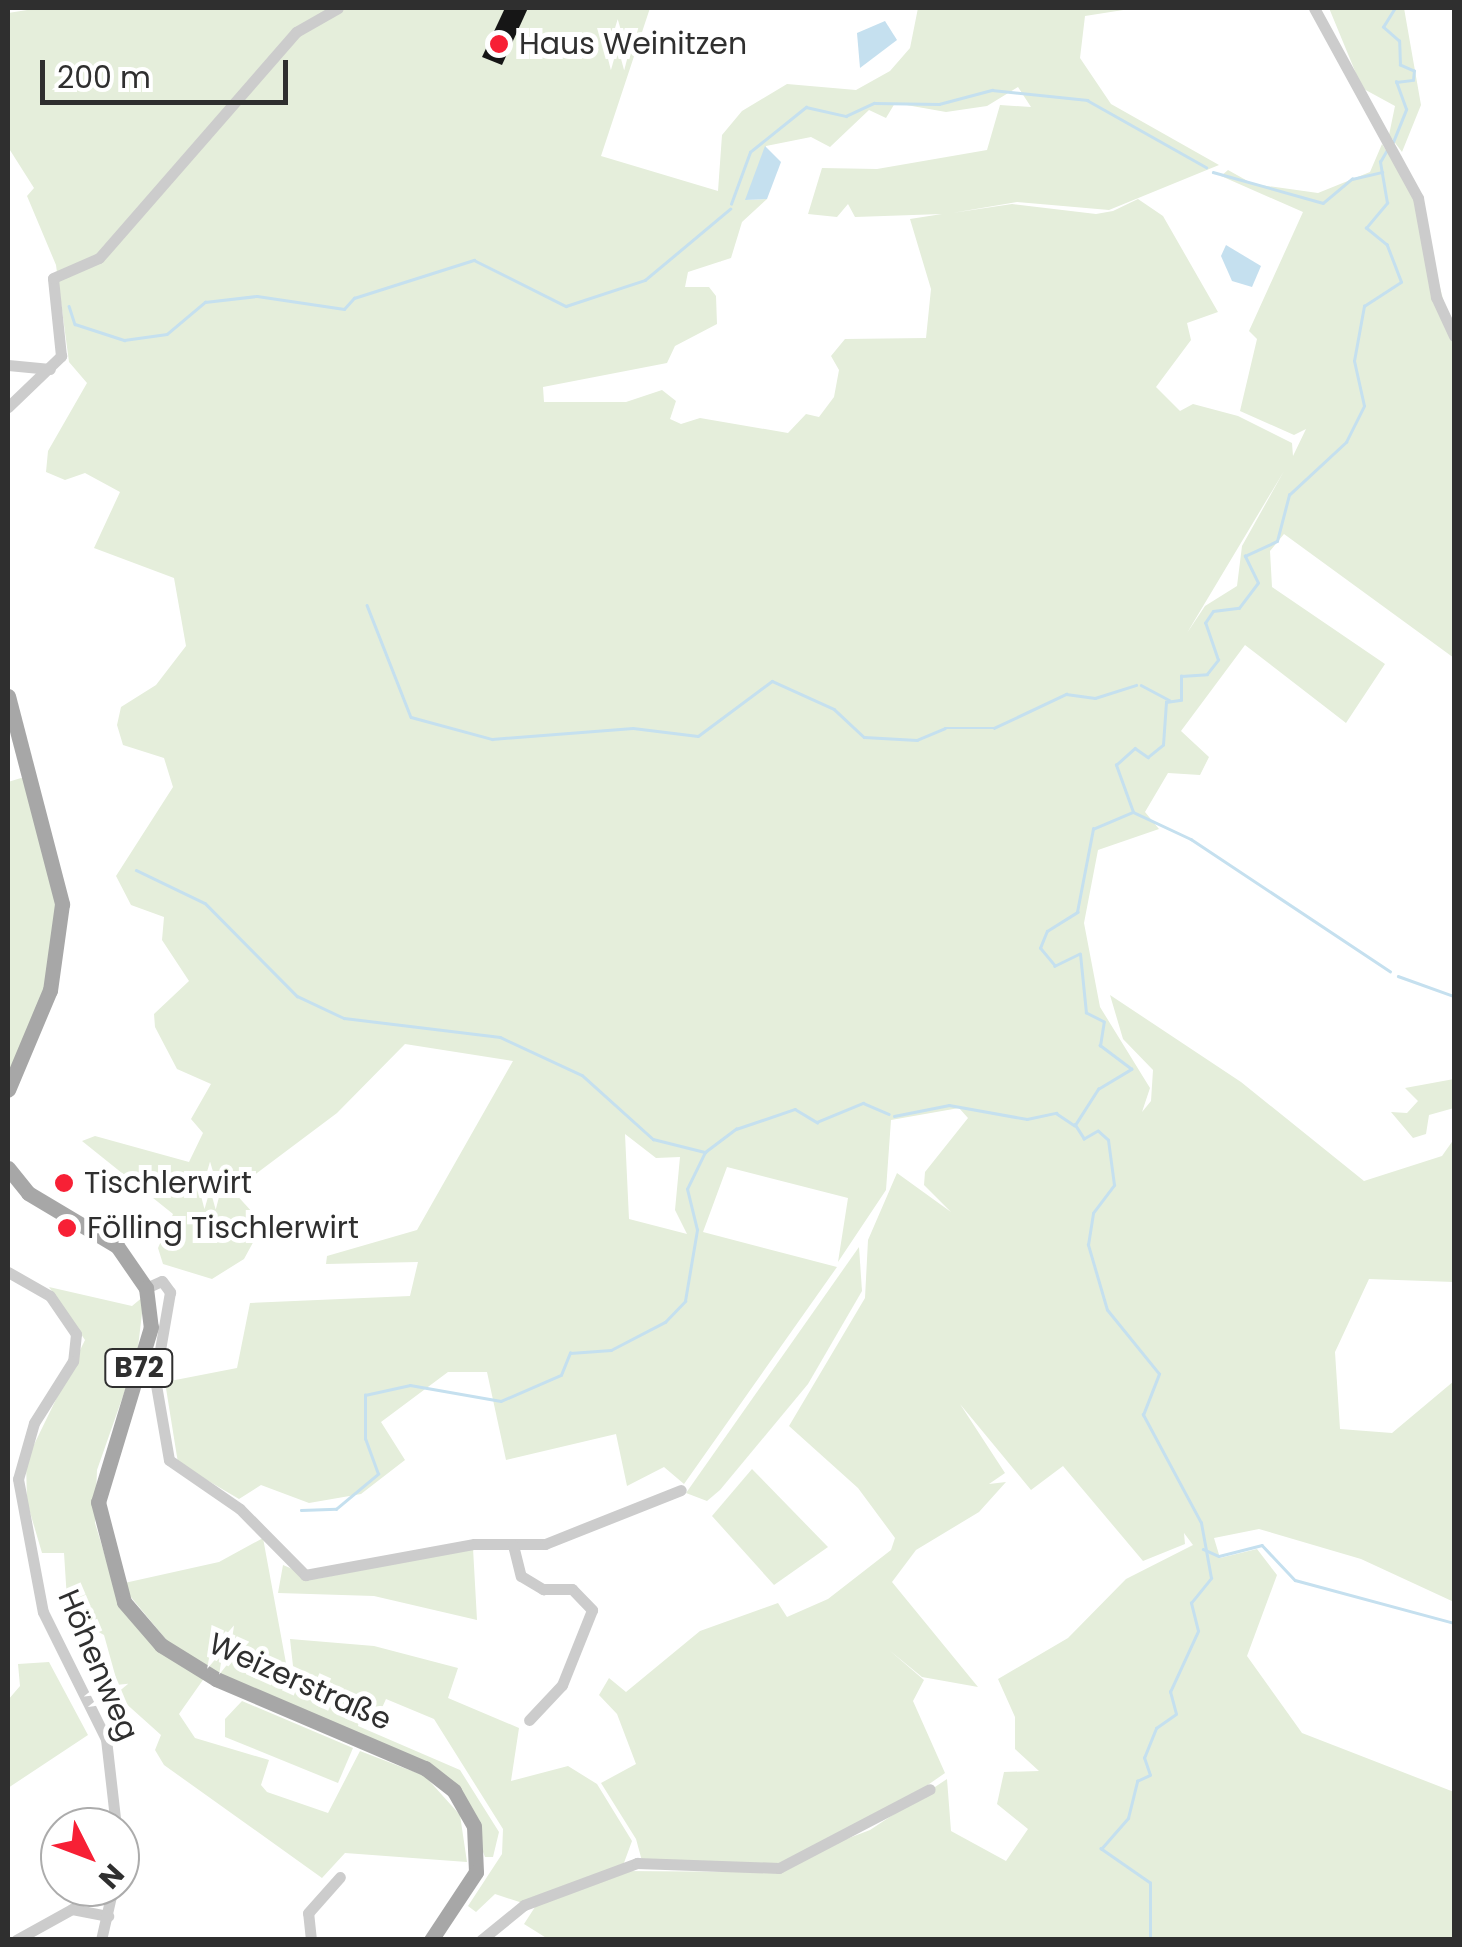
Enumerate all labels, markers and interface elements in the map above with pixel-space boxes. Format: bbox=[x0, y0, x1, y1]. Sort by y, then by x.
place label: Haus Weinitzen bbox=[519, 26, 747, 62]
marker: Haus Weinitzen bbox=[488, 33, 510, 55]
scale bar bbox=[45, 40, 292, 102]
text: 200 m bbox=[57, 56, 151, 99]
place label: Tischlerwirt bbox=[84, 1165, 252, 1201]
marker: Tischlerwirt bbox=[53, 1172, 75, 1194]
place label: Fölling Tischlerwirt bbox=[87, 1210, 359, 1246]
marker: Fölling Tischlerwirt bbox=[56, 1217, 78, 1239]
road number: B72 bbox=[104, 1345, 174, 1391]
street label: Höhenweg bbox=[50, 1584, 146, 1746]
street label: Weizerstraße bbox=[203, 1626, 397, 1738]
north arrow bbox=[40, 1807, 140, 1907]
text: N bbox=[90, 1855, 133, 1897]

